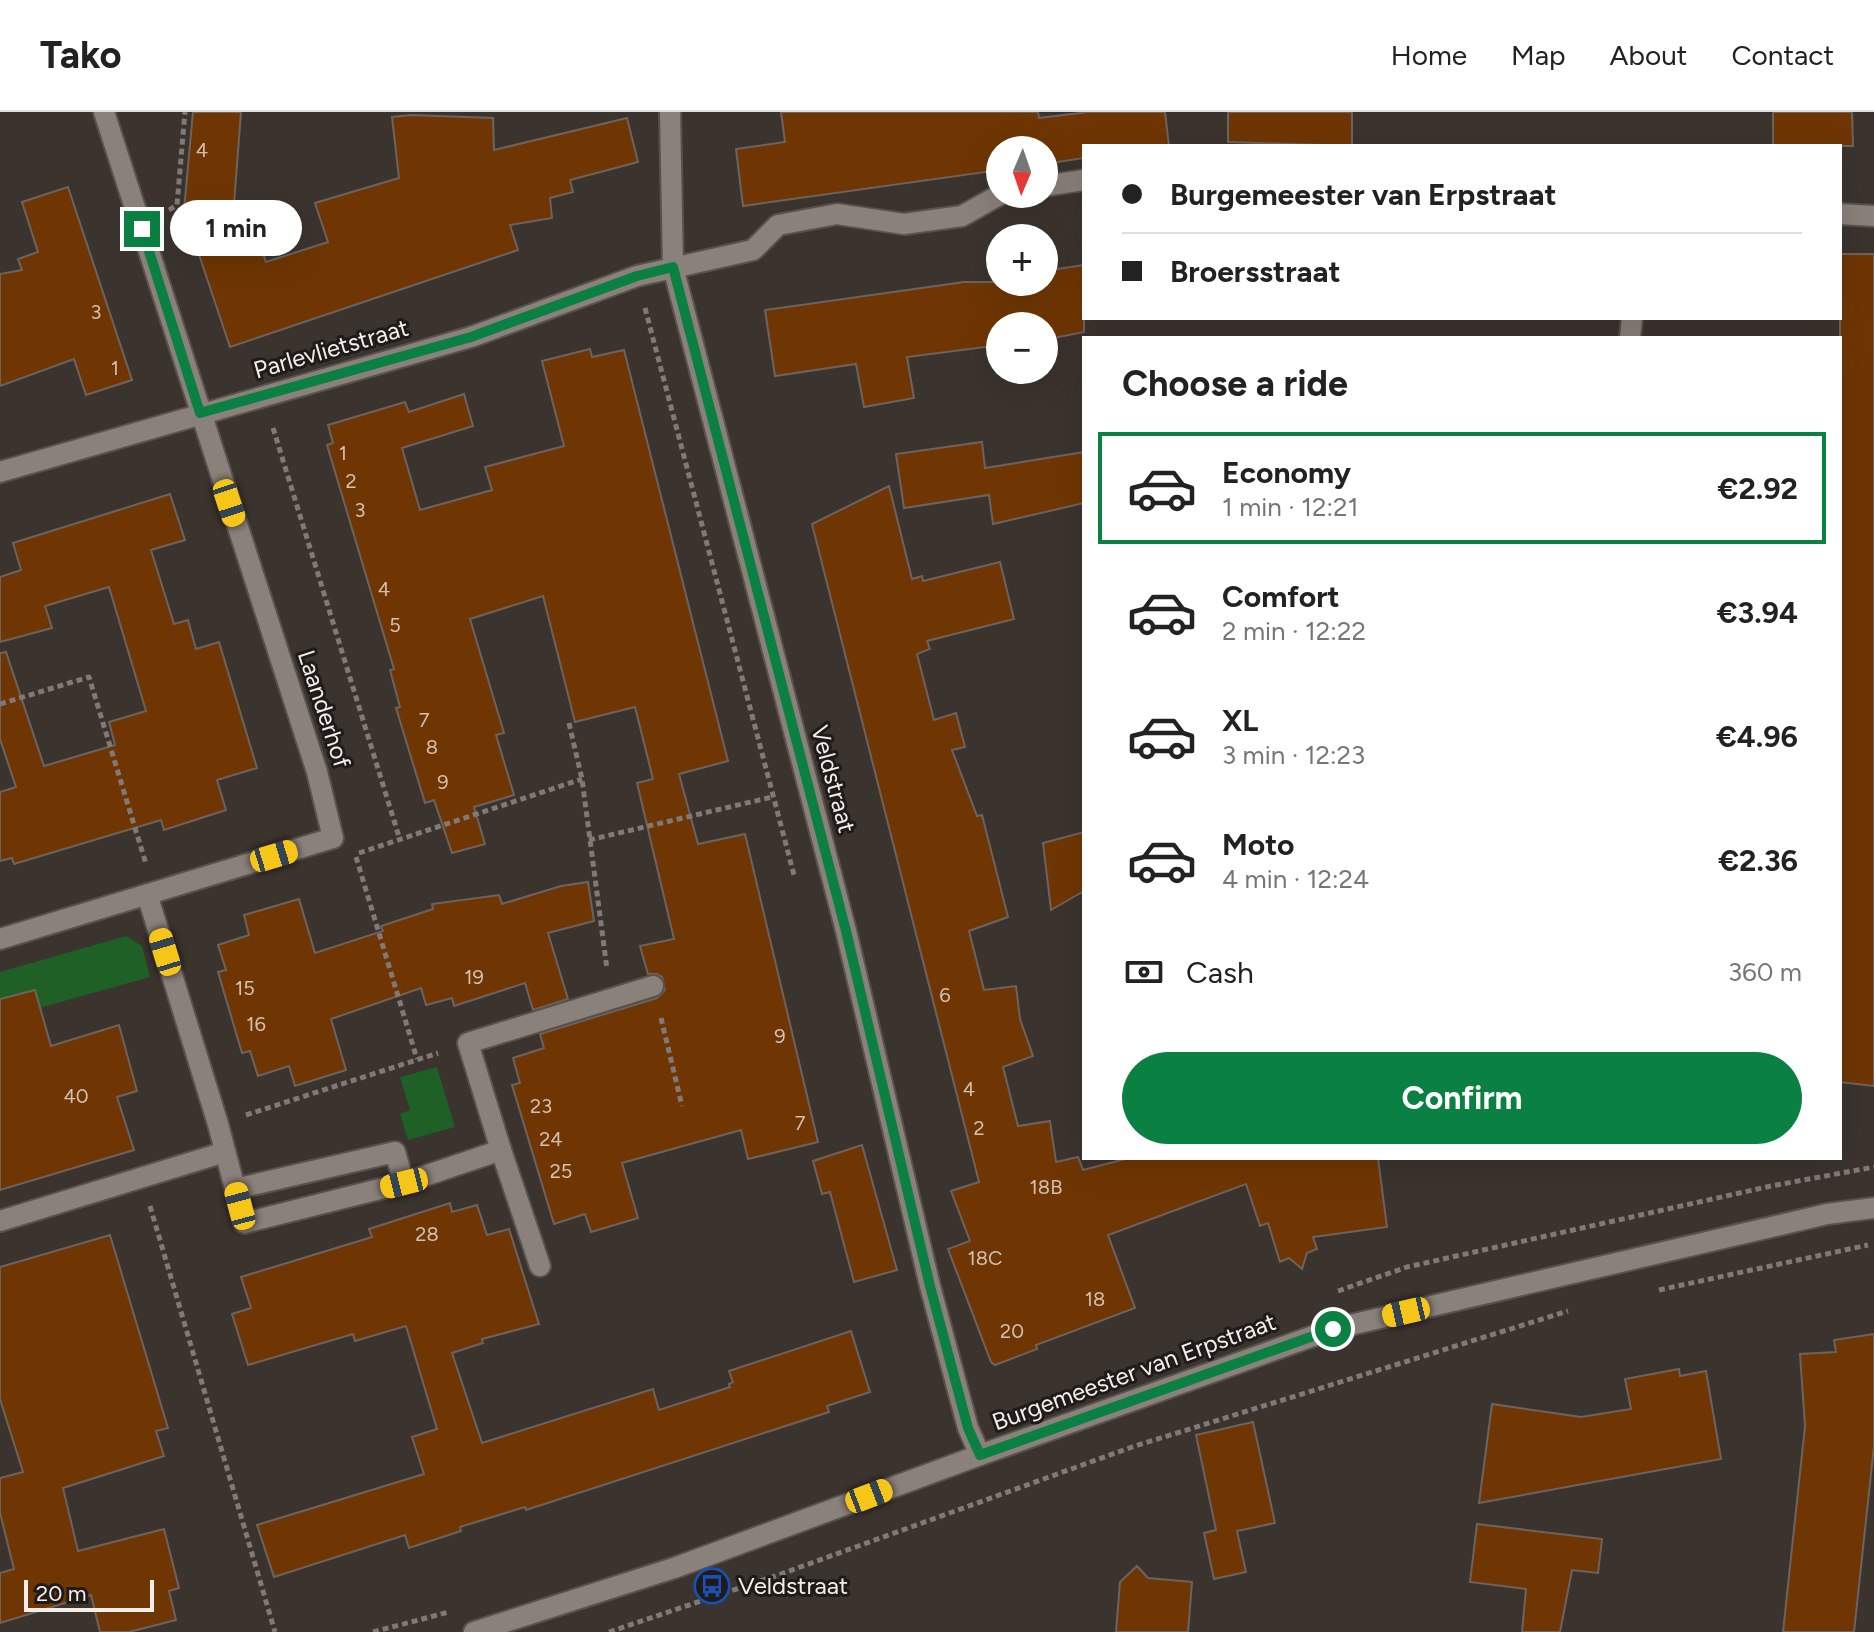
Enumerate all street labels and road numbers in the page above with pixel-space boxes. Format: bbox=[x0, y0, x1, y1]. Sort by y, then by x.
street label: Parlevlietstraat bbox=[250, 313, 412, 384]
street label: Laanderhof bbox=[292, 646, 357, 771]
street label: Veldstraat bbox=[805, 722, 862, 836]
street label: Burgemeester van Erpstraat bbox=[988, 1307, 1280, 1436]

